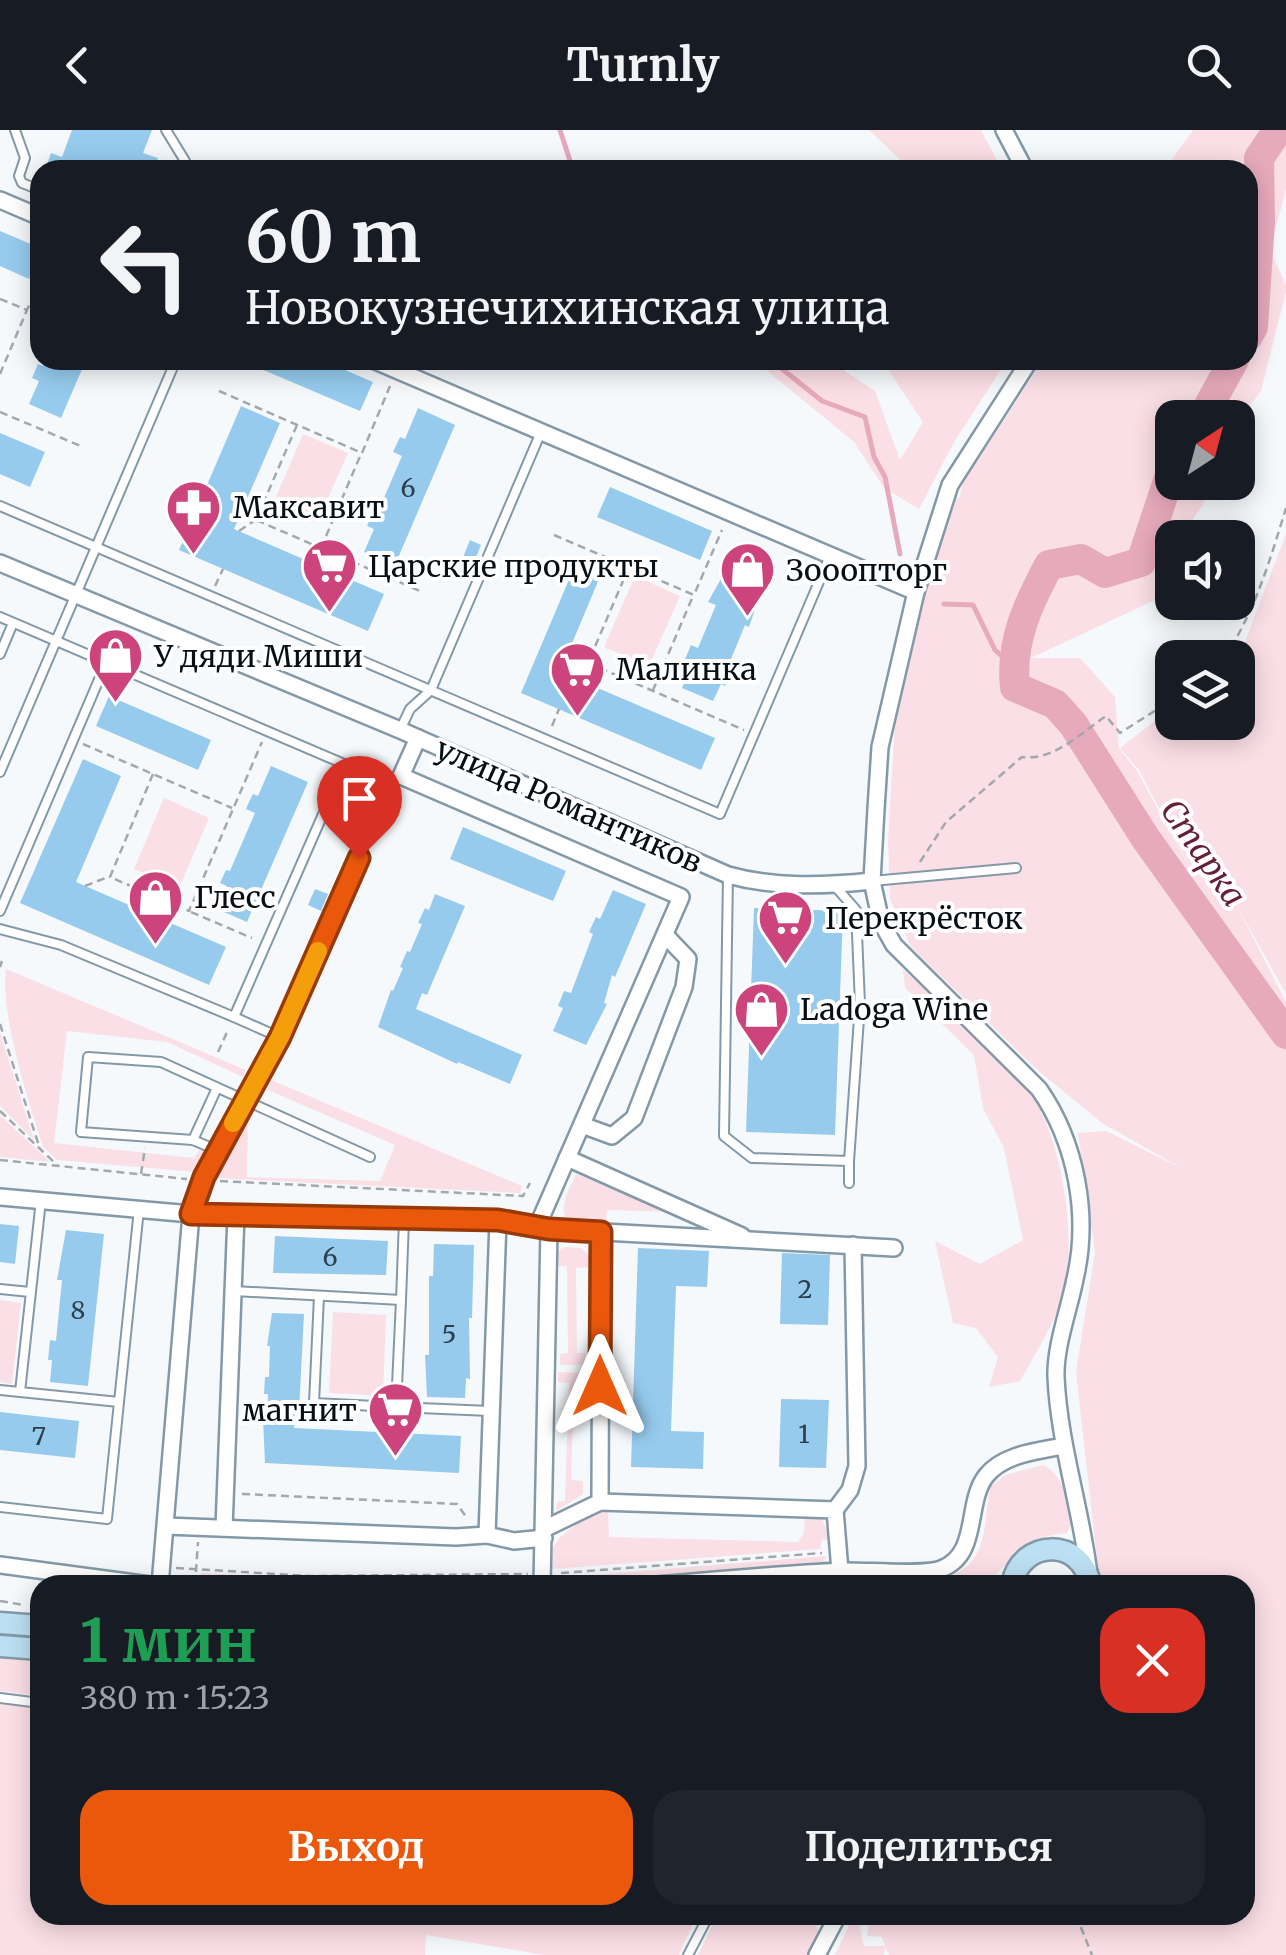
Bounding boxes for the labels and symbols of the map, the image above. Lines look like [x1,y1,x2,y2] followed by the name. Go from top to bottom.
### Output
[1155,400,1255,500] north arrow
[400,472,416,504] house number: 6
[164,477,224,556] pharmacy icon: Максавит
[233,488,385,526] place label: Максавит
[299,536,359,615] supermarket icon: Царские продукты
[717,540,777,619] shop icon: Зооопторг
[368,547,659,585] place label: Царские продукты
[786,551,947,589] place label: Зооопторг
[85,626,145,705] shop icon: У дяди Миши
[153,637,363,675] place label: У дяди Миши
[547,639,607,718] supermarket icon: Малинка
[616,650,757,688] place label: Малинка
[430,729,708,881] street label: улица Романтиков
[317,756,402,859] pin
[1152,792,1254,914] water label: Старка
[125,867,185,946] shop icon: Глесс
[194,878,276,916] place label: Глесс
[756,888,816,967] supermarket icon: Перекрёсток
[825,899,1023,937] place label: Перекрёсток
[731,979,791,1058] shop icon: Ladoga Wine
[800,990,988,1028] place label: Ladoga Wine
[322,1241,338,1273] house number: 6
[798,1273,812,1305] house number: 2
[71,1294,85,1326] house number: 8
[442,1318,456,1350] house number: 5
[548,1334,652,1438] position arrow
[366,1380,426,1459] supermarket icon: магнит
[242,1391,357,1429] place label: магнит
[798,1418,810,1450] house number: 1
[32,1420,46,1452] house number: 7

